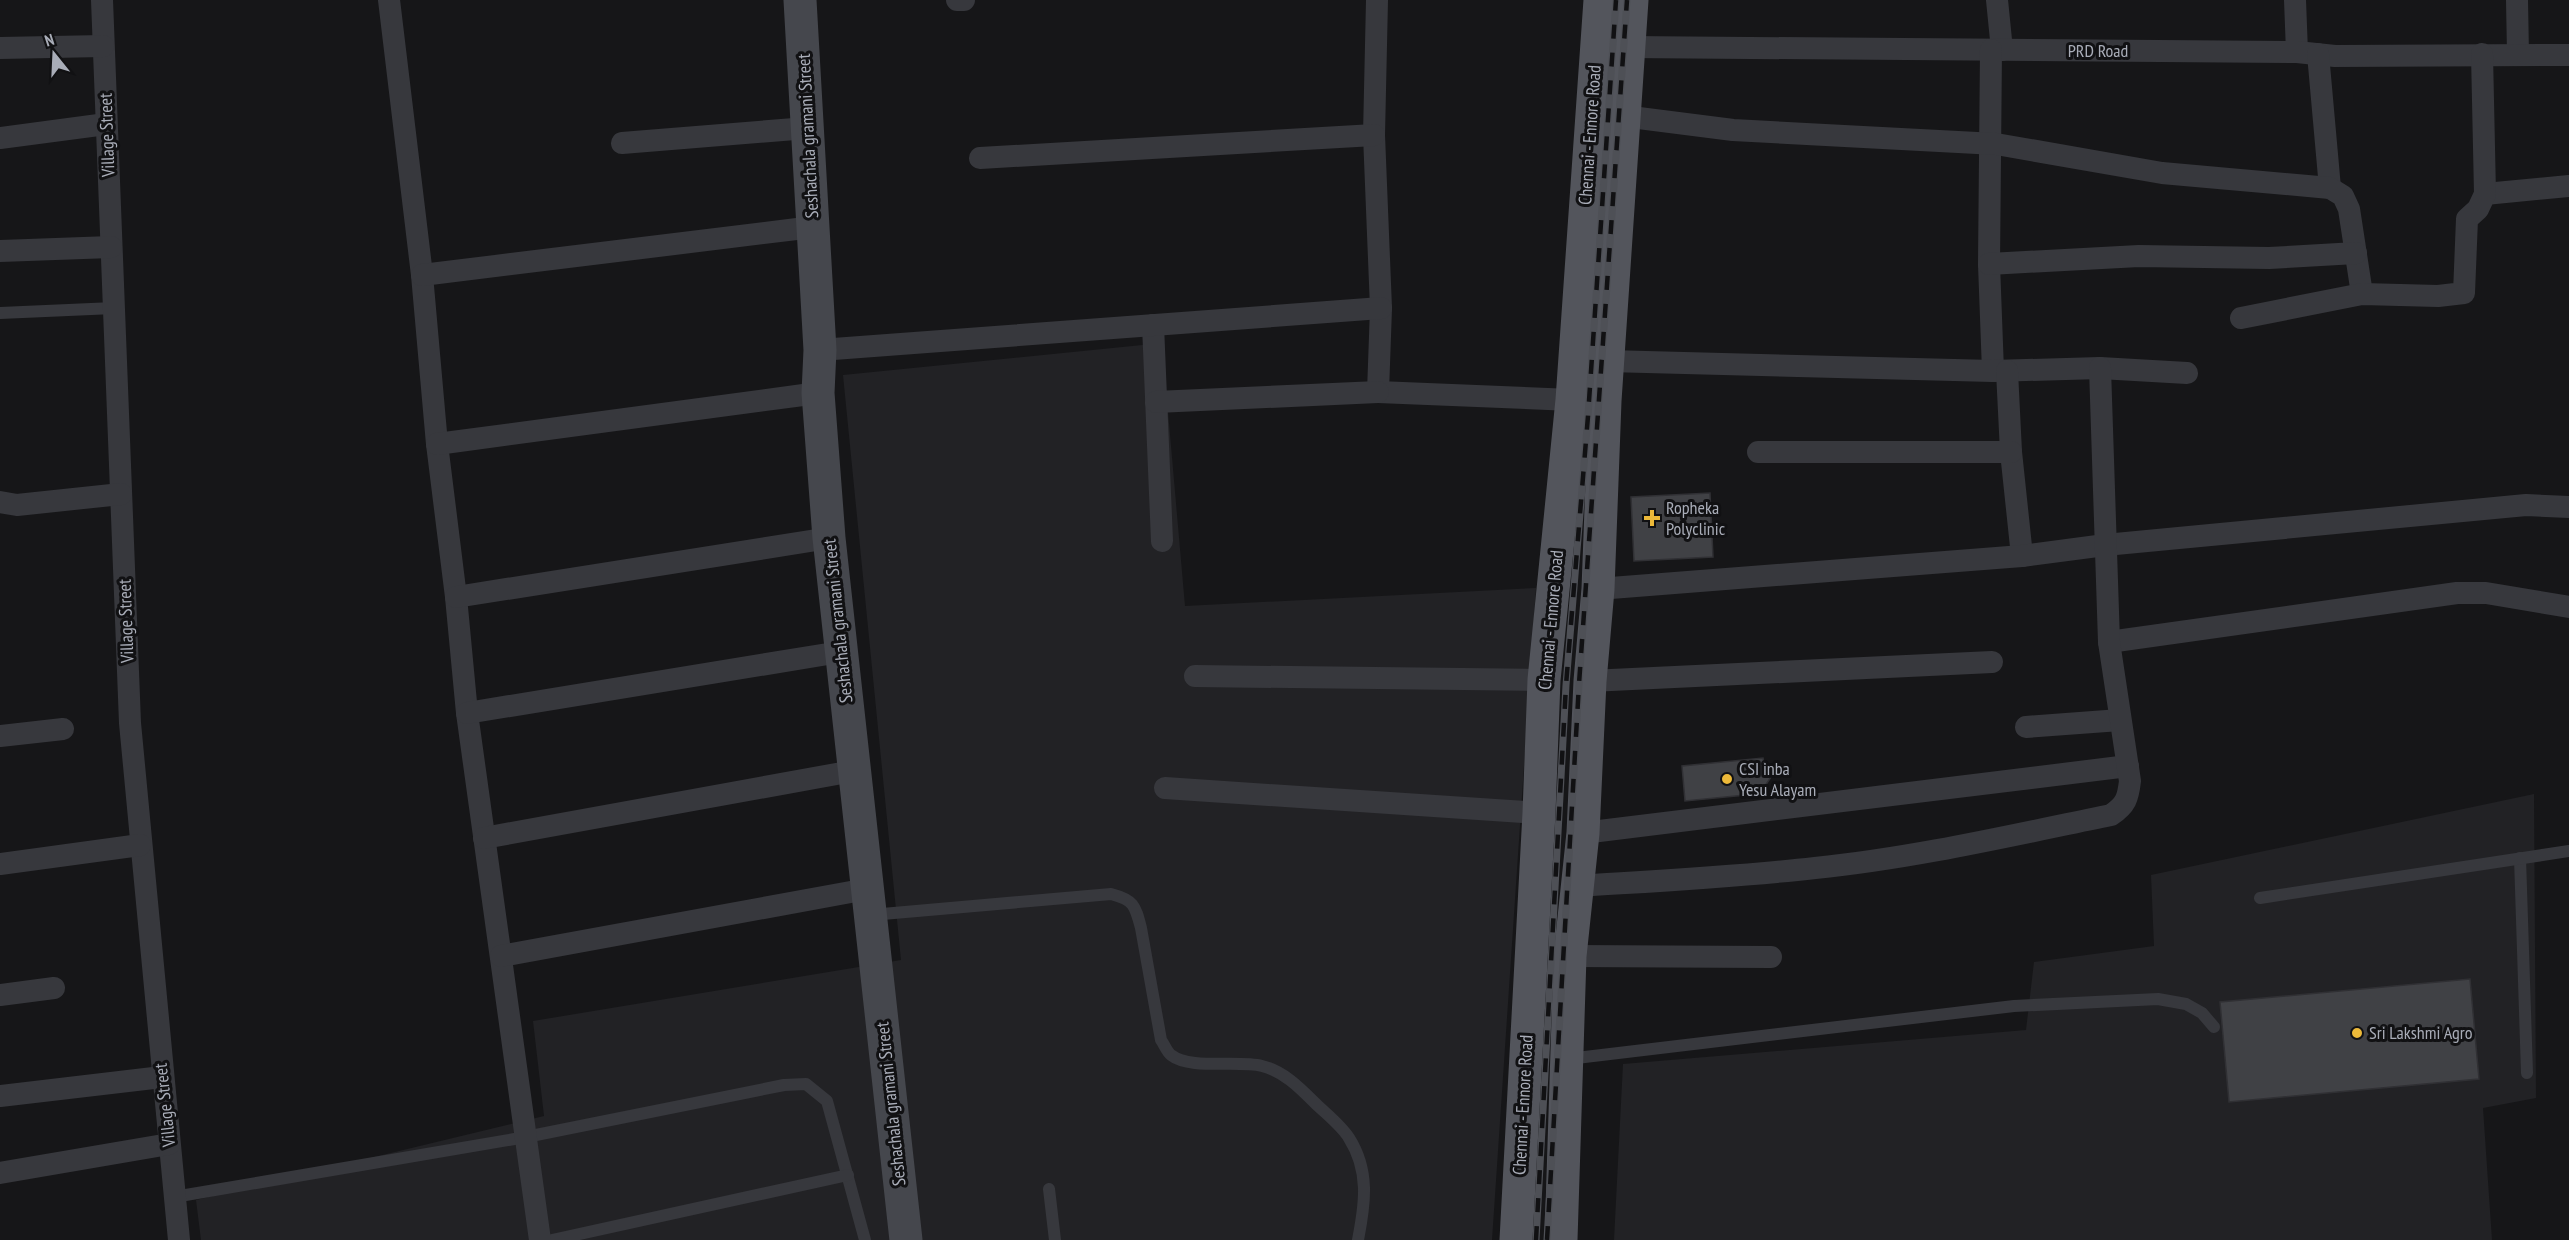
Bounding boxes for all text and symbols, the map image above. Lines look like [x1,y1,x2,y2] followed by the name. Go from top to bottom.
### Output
[24,24,84,84] north arrow
[42,29,57,51] text: N
[2068,39,2128,62] street label: PRD Road
[792,53,823,219] street label: Seshachala gramani Street
[1573,64,1606,206] street label: Chennai - Ennore Road
[94,93,119,178] street label: Village Street
[1666,496,1726,540] place label: Ropheka Polyclinic
[1643,509,1661,527] marker: Ropheka Polyclinic
[817,538,858,704] street label: Seshachala gramani Street
[1533,549,1568,691] street label: Chennai - Ennore Road
[113,579,138,664] street label: Village Street
[1739,757,1816,801] place label: CSI inba Yesu Alayam
[1720,772,1734,786] marker: CSI inba Yesu Alayam
[870,1021,911,1187] street label: Seshachala gramani Street
[2369,1021,2473,1044] place label: Sri Lakshmi Agro
[2350,1026,2364,1040] marker: Sri Lakshmi Agro
[1507,1034,1538,1176] street label: Chennai - Ennore Road
[149,1062,180,1149] street label: Village Street

